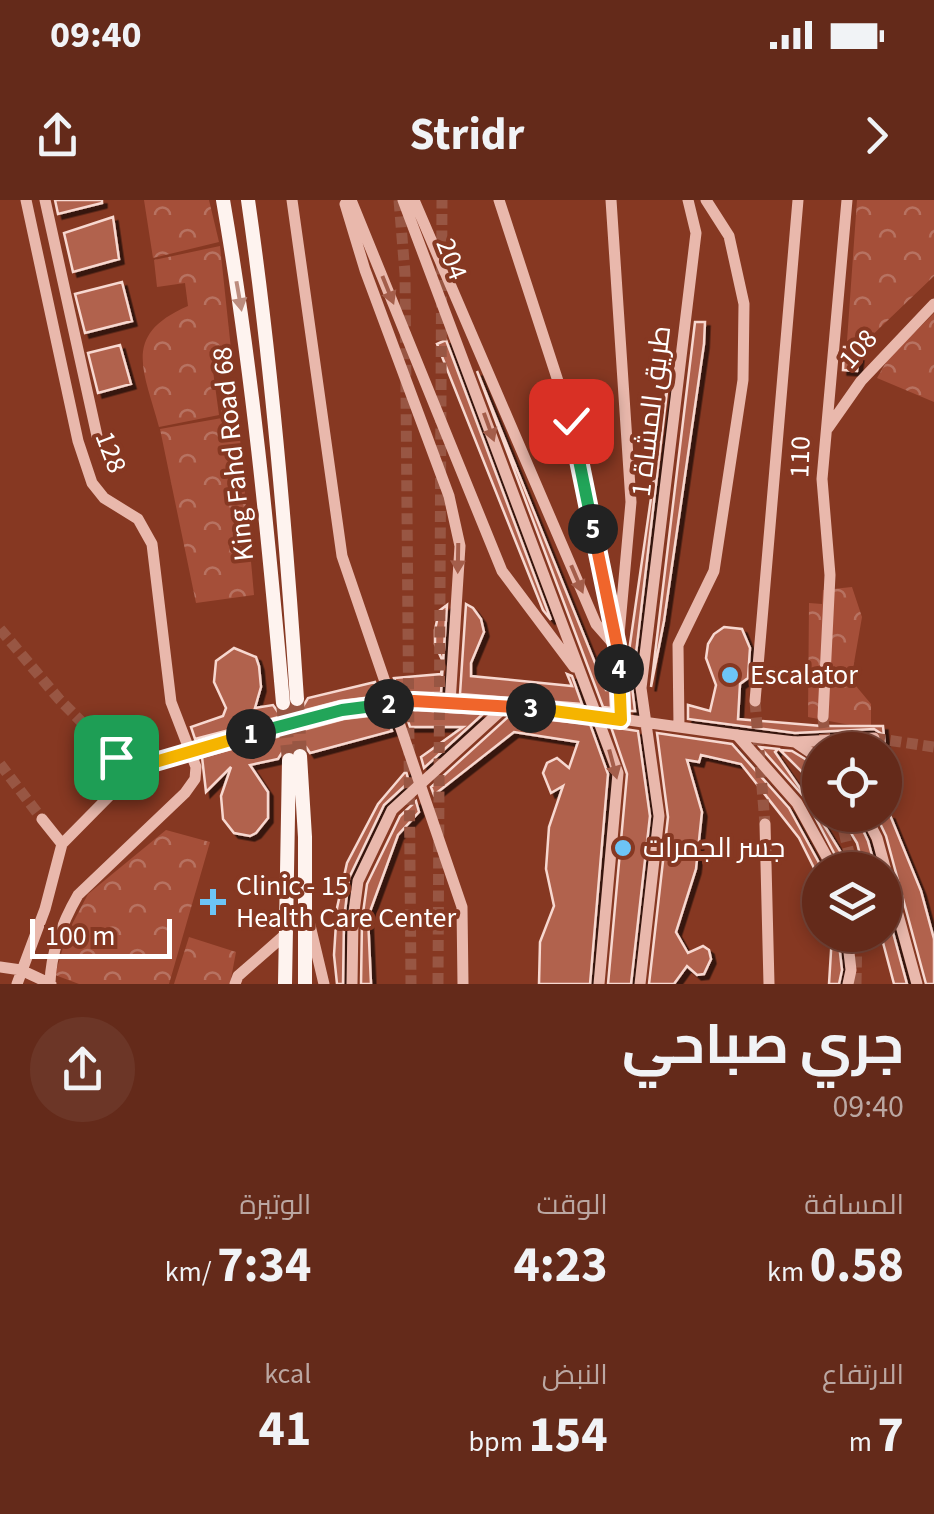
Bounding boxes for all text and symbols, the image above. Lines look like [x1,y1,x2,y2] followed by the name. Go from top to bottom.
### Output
[50,8,142,62] text: 09:40
[410,103,525,167] text: Stridr
[30,108,85,163] icon: share
[849,108,904,163] icon: forward
[426,232,478,286] street label: 204
[380,275,396,305] one-way arrow
[232,281,248,312] one-way arrow
[829,320,887,378] street label: 108
[621,323,681,499] street label: طريق المشاة 1
[202,345,264,563] street label: King Fahd Road 68
[529,379,614,464] pin
[544,394,599,449] icon: check
[482,412,497,442] one-way arrow
[85,425,137,479] street label: 128
[779,435,821,479] street label: 110
[568,504,618,554] pin: 5
[586,509,600,549] text: 5
[450,543,466,574] one-way arrow
[569,564,585,594] one-way arrow
[594,644,644,694] pin: 4
[612,649,626,689] text: 4
[750,655,858,695] place label: Escalator
[719,664,741,686] marker: Escalator
[364,679,414,729] pin: 2
[506,683,556,733] pin: 3
[382,684,396,724] text: 2
[524,688,538,728] text: 3
[226,709,276,759] pin: 1
[244,714,258,754] text: 1
[74,715,159,800] pin
[89,730,144,785] icon: arrive
[802,732,902,952] map controls
[802,732,902,832] button: locate
[605,749,621,780] one-way arrow
[643,828,785,868] place label: جسر الجمرات
[612,837,634,859] marker: جسر الجمرات
[802,852,902,952] button: layers
[236,866,456,938] place label: Clinic - 15 Health Care Center
[200,889,226,915] marker: Clinic - 15 Health Care Center
[30,914,172,958] scale bar
[45,916,116,956] text: 100 m
[622,1007,904,1085] text: جري صباحي
[30,1017,135,1122] button: share
[832,1084,904,1130] text: 09:40
[239,1185,311,1225] text: الوتيرة
[536,1185,608,1225] text: الوقت
[804,1185,904,1225] text: المسافة
[217,1230,311,1301] text: 7:34
[513,1230,608,1301] text: 4:23
[810,1230,904,1301] text: 0.58
[165,1252,217,1292] text: /km
[767,1252,810,1292] text: km
[264,1354,311,1394] text: kcal
[542,1355,608,1395] text: النبض
[822,1355,904,1395] text: الارتفاع
[259,1394,311,1465] text: 41
[528,1400,608,1471] text: 154
[878,1400,904,1471] text: 7
[469,1422,528,1462] text: bpm
[849,1422,878,1462] text: m

